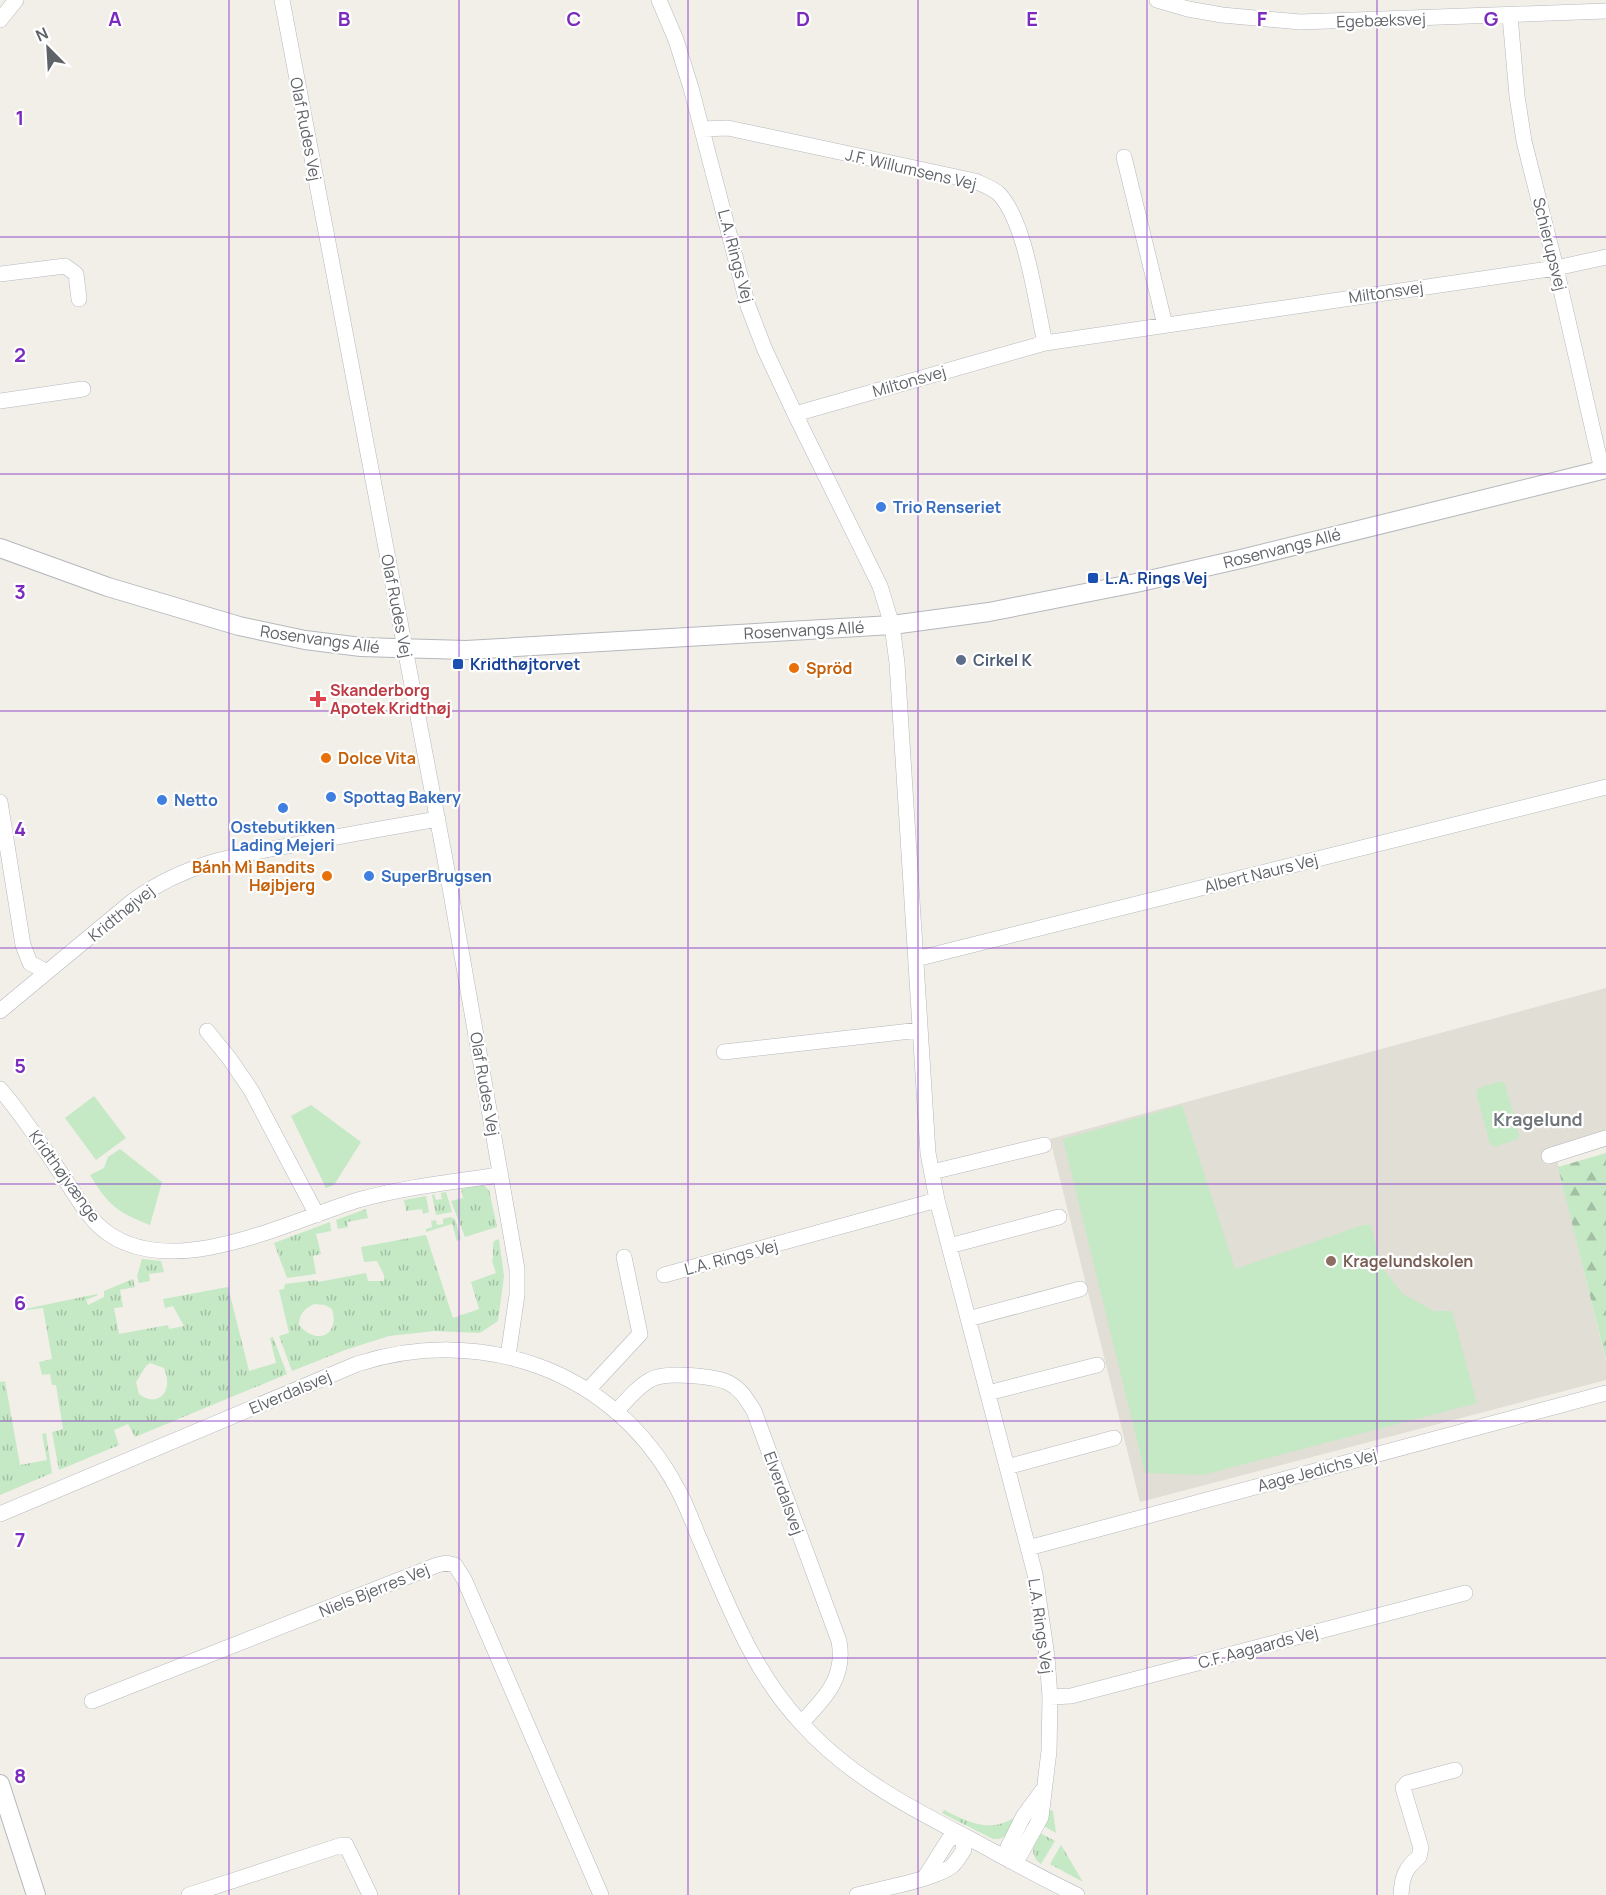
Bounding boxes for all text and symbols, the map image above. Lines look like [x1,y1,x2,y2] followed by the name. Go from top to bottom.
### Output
[108,5,122,32] text: A
[338,5,351,32] text: B
[567,5,581,32] text: C
[796,5,810,32] text: D
[1026,5,1038,32] text: E
[1257,5,1268,32] text: F
[1484,5,1499,32] text: G
[1336,7,1426,33] street label: Egebæksvej
[18,18,78,78] north arrow
[32,22,52,47] text: N
[285,75,327,183] street label: Olaf Rudes Vej
[16,104,24,131] text: 1
[843,143,979,195] street label: J.F. Willumsens Vej
[1528,195,1572,293] street label: Schierupsvej
[713,207,759,305] street label: L.A. Rings Vej
[1347,276,1425,308] street label: Miltonsvej
[14,341,26,368] text: 2
[870,360,948,402] street label: Miltonsvej
[893,496,1002,518] place label: Trio Renseriet
[874,500,888,514] marker: Trio Renseriet
[1221,523,1343,573] street label: Rosenvangs Allé
[376,552,418,660] street label: Olaf Rudes Vej
[1105,567,1208,589] place label: L.A. Rings Vej
[1086,571,1100,585] marker: L.A. Rings Vej
[14,578,26,605] text: 3
[743,616,865,644] street label: Rosenvangs Allé
[259,620,381,658] street label: Rosenvangs Allé
[973,649,1032,671] place label: Cirkel K
[470,653,580,675] place label: Kridthøjtorvet
[954,653,968,667] marker: Cirkel K
[451,657,465,671] marker: Kridthøjtorvet
[806,657,852,679] place label: Spröd
[787,661,801,675] marker: Spröd
[330,679,451,719] place label: Skanderborg Apotek Kridthøj
[311,692,325,706] marker: Skanderborg Apotek Kridthøj
[338,747,416,769] place label: Dolce Vita
[319,751,333,765] marker: Dolce Vita
[343,786,461,808] place label: Spottag Bakery
[174,789,218,811] place label: Netto
[324,790,338,804] marker: Spottag Bakery
[155,793,169,807] marker: Netto
[276,801,290,815] marker: Ostebutikken Lading Mejeri
[14,815,26,842] text: 4
[231,816,335,856] place label: Ostebutikken Lading Mejeri
[1202,848,1320,898] street label: Albert Naurs Vej
[192,856,315,896] place label: Bánh Mì Bandits Højbjerg
[381,865,492,887] place label: SuperBrugsen
[320,869,334,883] marker: Bánh Mì Bandits Højbjerg
[362,869,376,883] marker: SuperBrugsen
[83,880,159,946] street label: Kridthøjvej
[465,1030,505,1138] street label: Olaf Rudes Vej
[14,1052,26,1079] text: 5
[1493,1107,1583,1131] district label: Kragelund
[24,1126,106,1226] street label: Kridthøjvænge
[682,1234,780,1280] street label: L.A. Rings Vej
[1343,1250,1473,1272] place label: Kragelundskolen
[1324,1254,1338,1268] marker: Kragelundskolen
[14,1289,26,1316] text: 6
[246,1365,334,1419] street label: Elverdalsvej
[1255,1443,1379,1497] street label: Aage Jedichs Vej
[759,1448,809,1538] street label: Elverdalsvej
[15,1526,25,1553] text: 7
[316,1558,432,1622] street label: Niels Bjerres Vej
[1023,1577,1059,1675] street label: L.A. Rings Vej
[1196,1620,1320,1674] street label: C.F. Aagaards Vej
[14,1762,26,1789] text: 8

